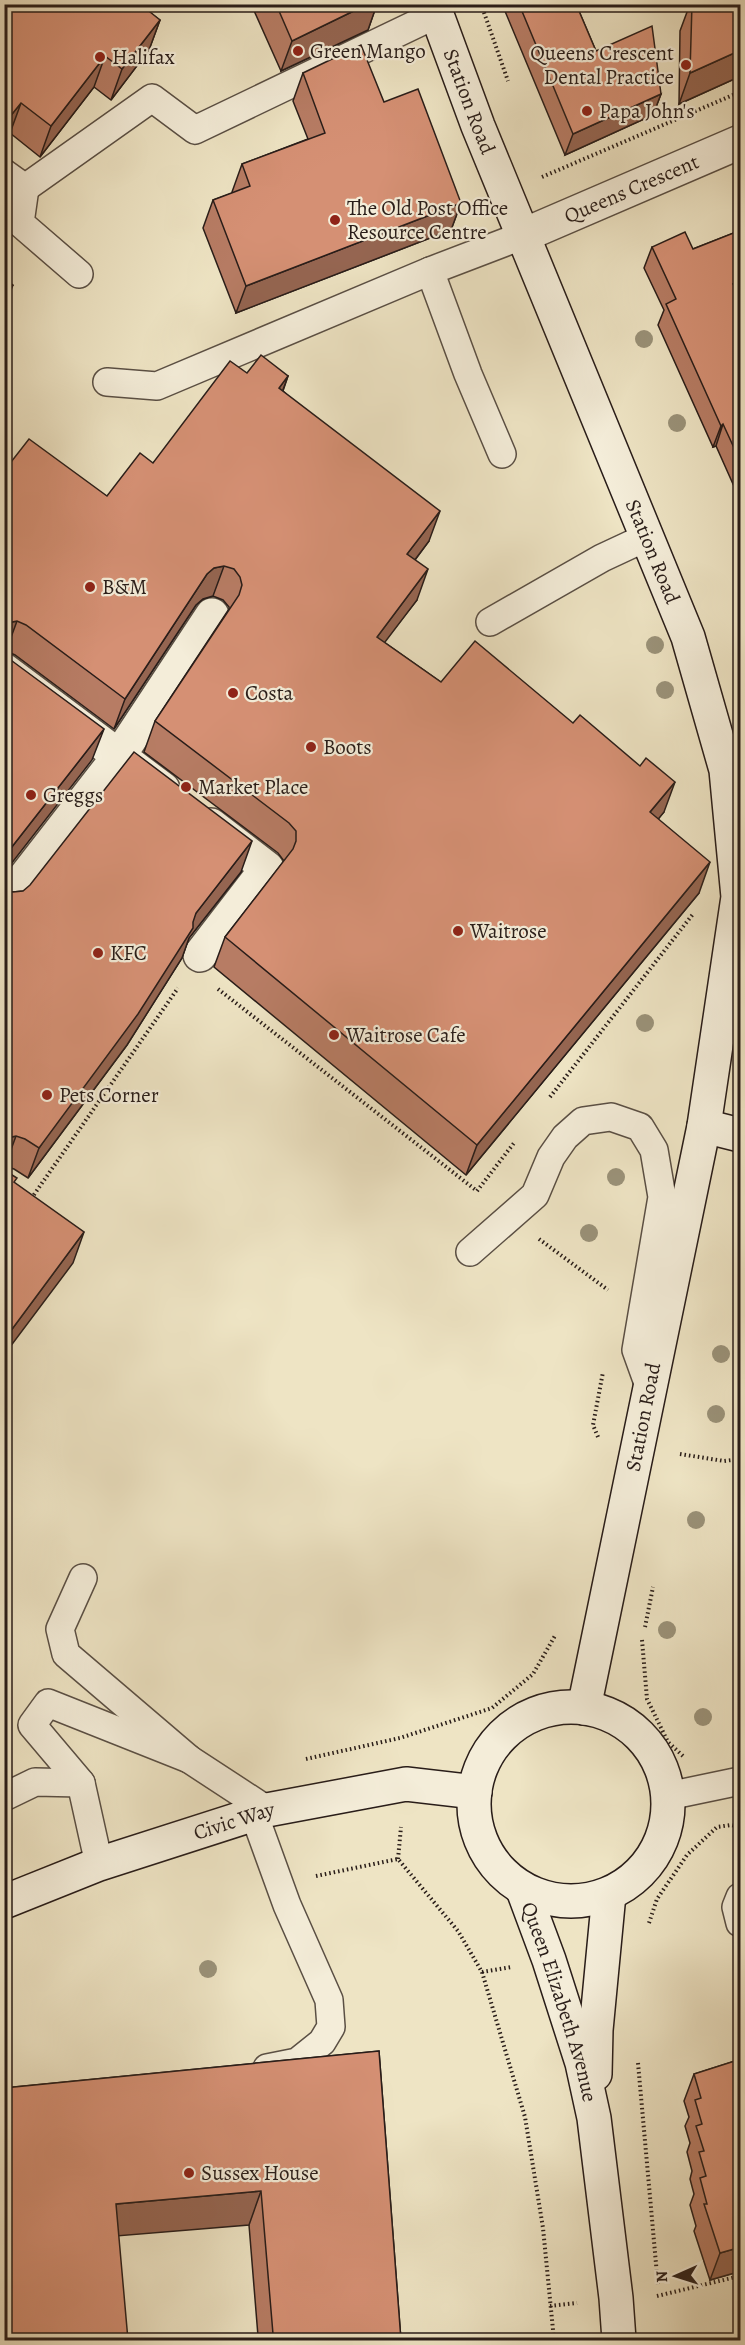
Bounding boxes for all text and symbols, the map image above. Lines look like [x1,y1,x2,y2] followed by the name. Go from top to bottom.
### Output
[310,37,426,65] place label: Green Mango
[530,39,674,91] place label: Queens Crescent Dental Practice
[112,43,175,71] place label: Halifax
[291,44,305,58] marker: Green Mango
[437,45,502,159] street label: Station Road
[93,50,107,64] marker: Halifax
[679,58,693,72] marker: Queens Crescent Dental Practice
[599,97,695,125] place label: Papa John's
[580,104,594,118] marker: Papa John's
[560,147,703,230] street label: Queens Crescent
[347,194,508,246] place label: The Old Post Office Resource Centre
[328,213,342,227] marker: The Old Post Office Resource Centre
[619,495,687,609] street label: Station Road
[102,573,147,601] place label: B&M
[83,580,97,594] marker: B&M
[245,679,294,707] place label: Costa
[226,686,240,700] marker: Costa
[323,733,372,761] place label: Boots
[304,740,318,754] marker: Boots
[198,773,308,801] place label: Market Place
[179,780,193,794] marker: Market Place
[43,781,103,809] place label: Greggs
[24,788,38,802] marker: Greggs
[469,917,547,945] place label: Waitrose
[451,924,465,938] marker: Waitrose
[110,939,147,967] place label: KFC
[91,946,105,960] marker: KFC
[345,1021,466,1049] place label: Waitrose Cafe
[327,1028,341,1042] marker: Waitrose Cafe
[59,1081,159,1109] place label: Pets Corner
[40,1088,54,1102] marker: Pets Corner
[619,1359,667,1474] street label: Station Road
[190,1795,277,1847] street label: Civic Way
[515,1898,604,2105] street label: Queen Elizabeth Avenue
[201,2159,319,2187] place label: Sussex House
[182,2166,196,2180] marker: Sussex House
[646,2246,706,2306] north arrow
[651,2270,673,2283] text: N

